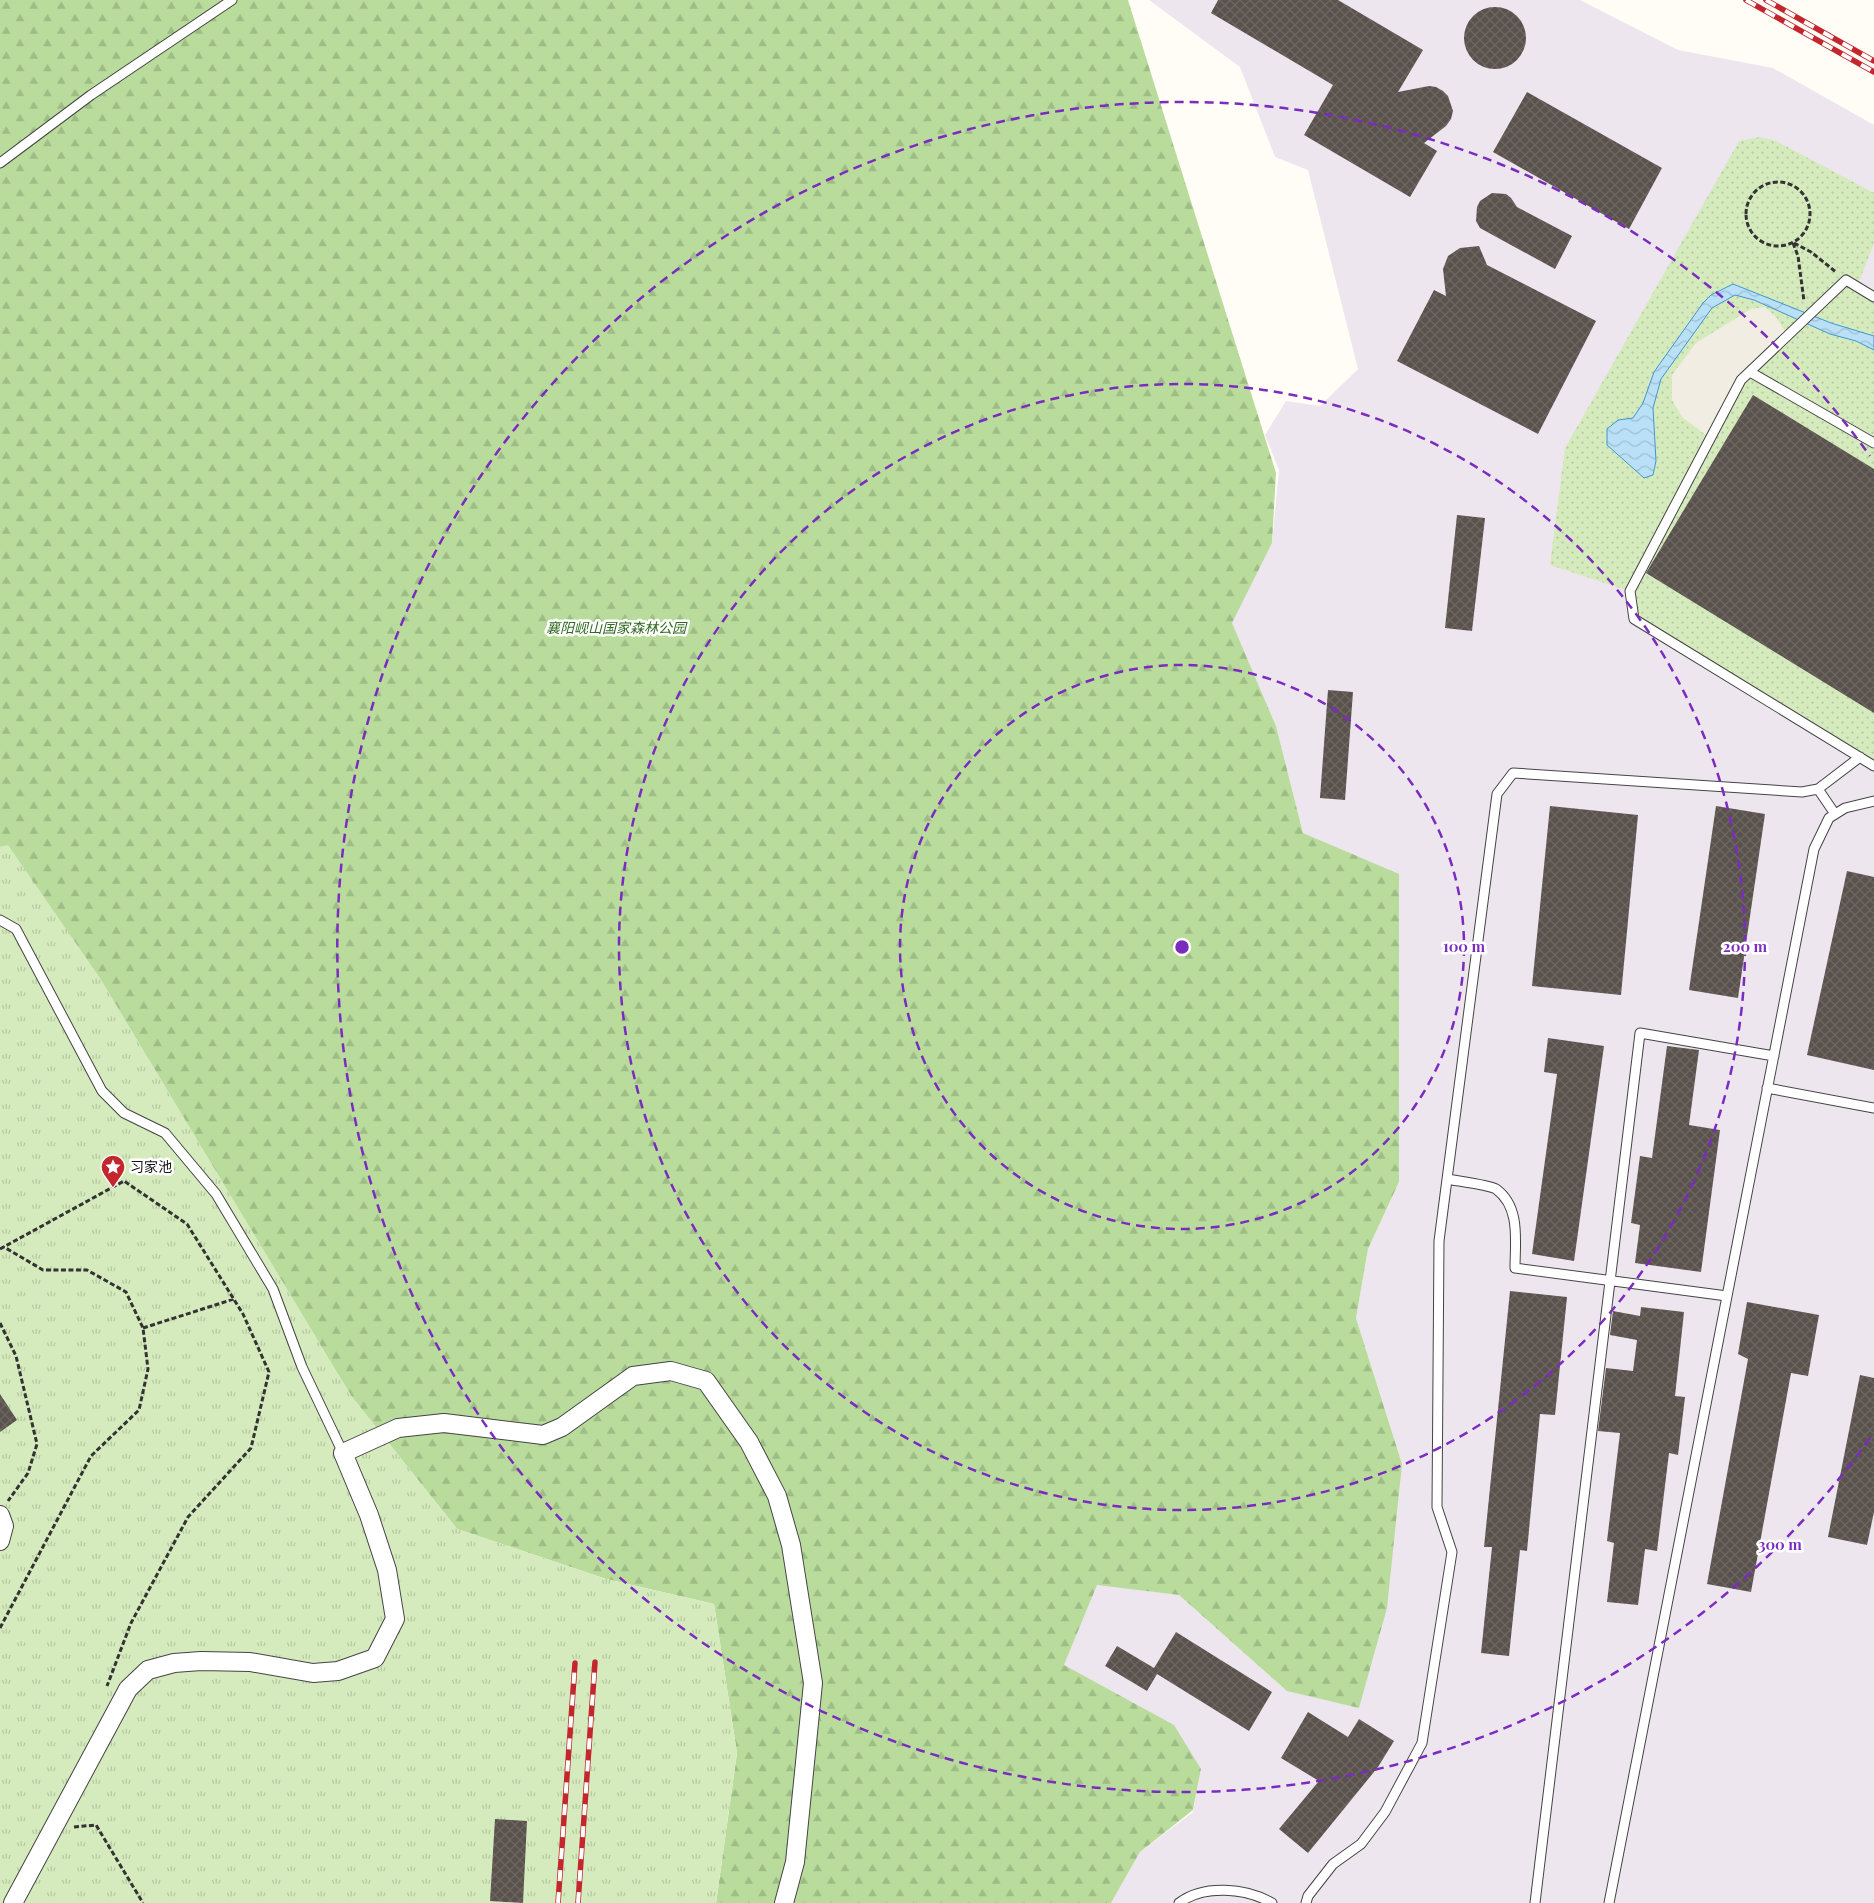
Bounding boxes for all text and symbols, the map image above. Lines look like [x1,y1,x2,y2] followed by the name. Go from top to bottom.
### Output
[546,618,688,637] park label: 襄阳岘山国家森林公园
[1443,936,1486,956] text: 100 m
[1723,936,1768,956] text: 200 m
[1173,938,1191,956] centre of rings
[100,1154,126,1188] place icon: 习家池
[130,1157,172,1176] place label: 习家池
[1758,1534,1802,1554] text: 300 m

